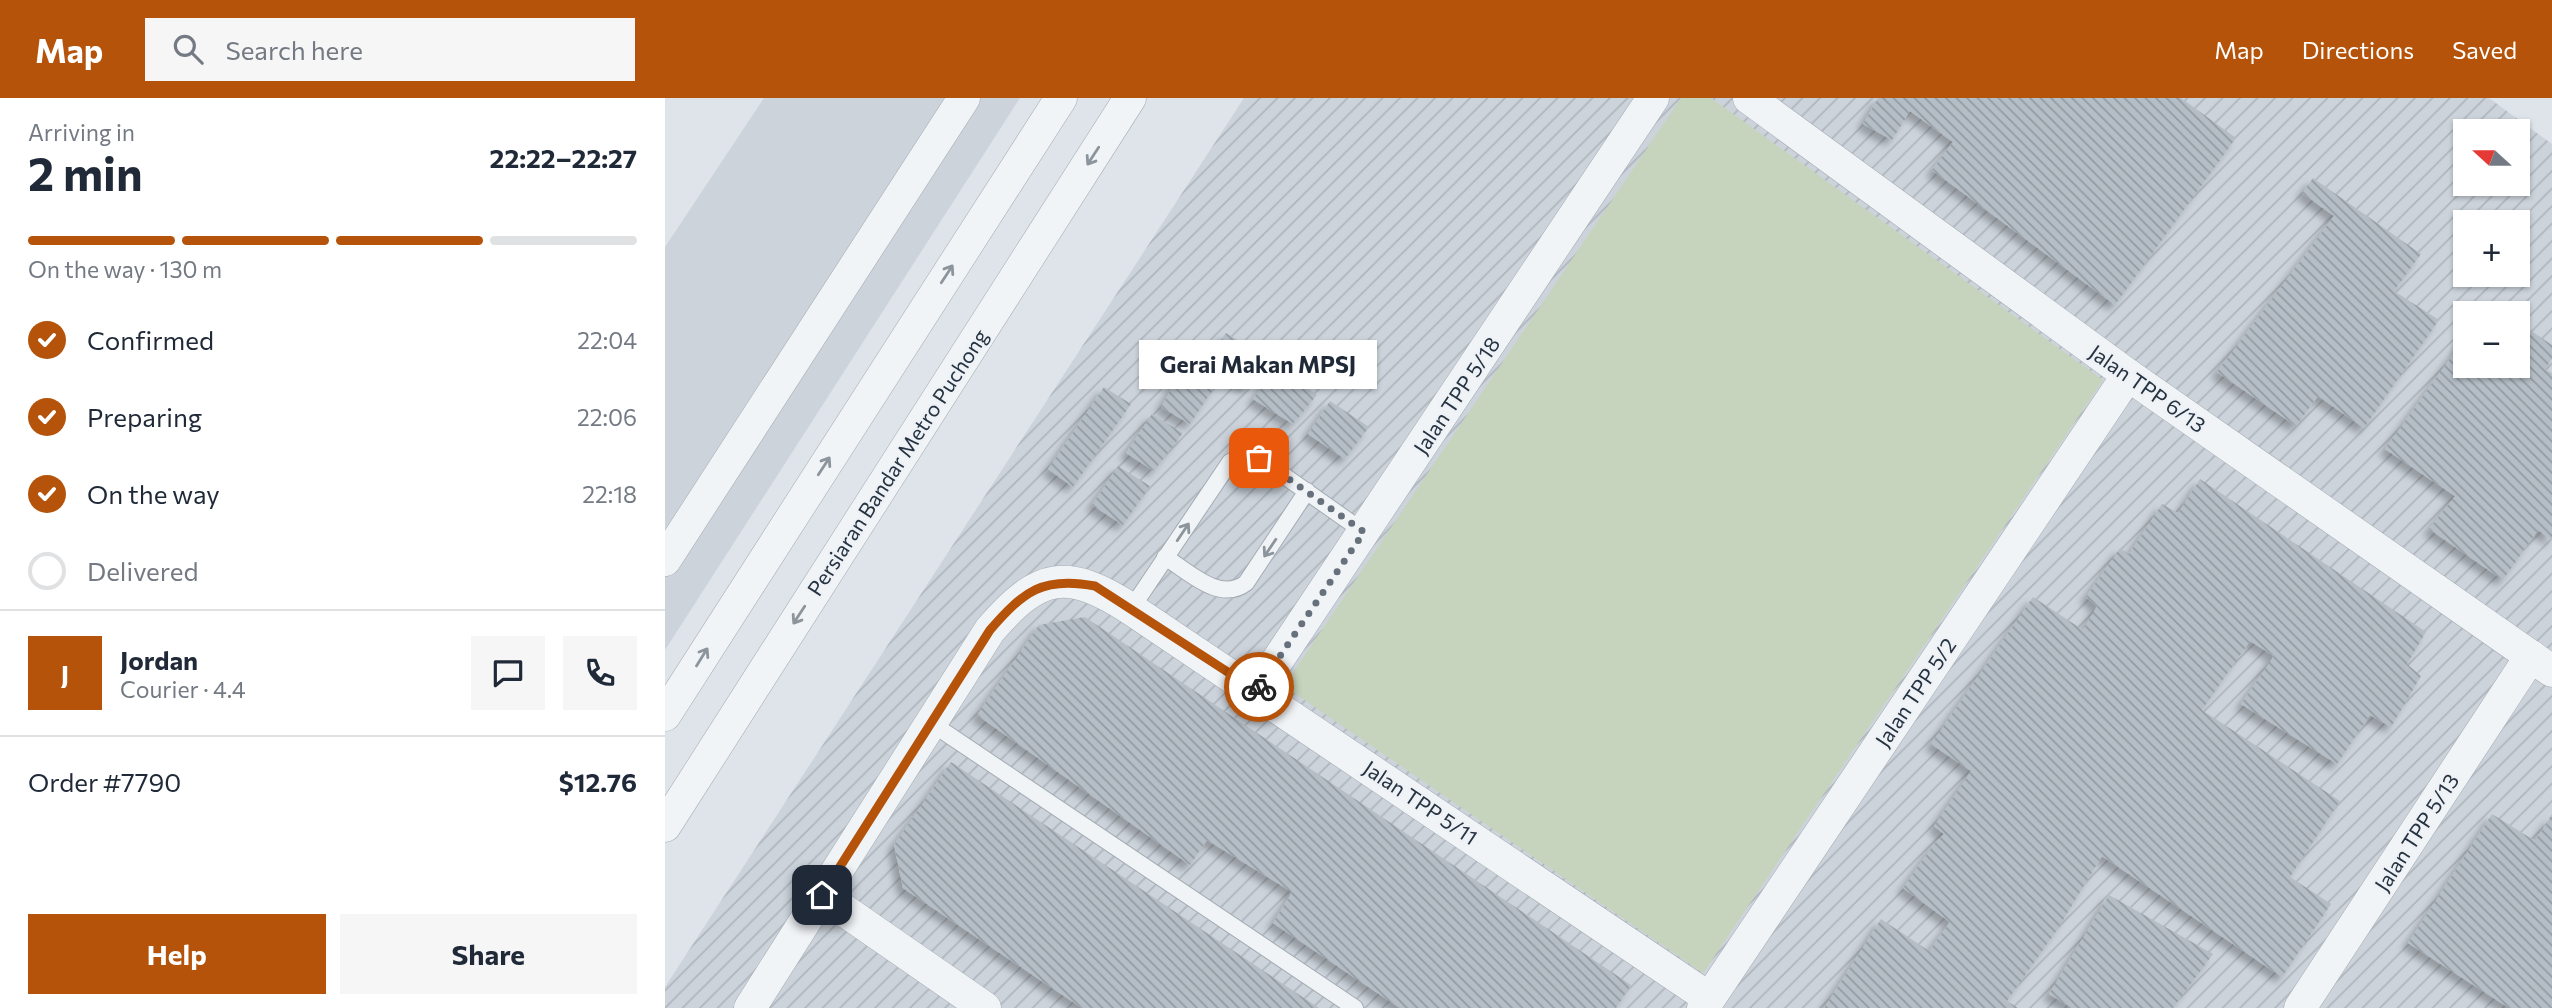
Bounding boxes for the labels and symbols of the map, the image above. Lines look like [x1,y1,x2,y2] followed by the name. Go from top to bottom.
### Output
[2453,119,2531,196] north arrow
[1086,145,1100,165] one-way arrow
[941,265,955,285] one-way arrow
[801,324,993,600] street label: Persiaran Bandar Metro Puchong
[1408,332,1504,458] street label: Jalan TPP 5/18
[1140,339,1378,388] callout: Gerai Makan MPSJ
[2085,339,2211,437] street label: Jalan TPP 6/13
[1229,428,1289,488] pin
[818,456,832,476] one-way arrow
[1176,523,1190,542] one-way arrow
[1262,538,1277,557] one-way arrow
[791,605,805,625] one-way arrow
[1869,633,1961,751] street label: Jalan TPP 5/2
[695,648,709,668] one-way arrow
[1224,652,1294,722] courier
[1359,755,1483,849] street label: Jalan TPP 5/11
[2369,768,2463,896] street label: Jalan TPP 5/13
[792,865,852,925] pin

